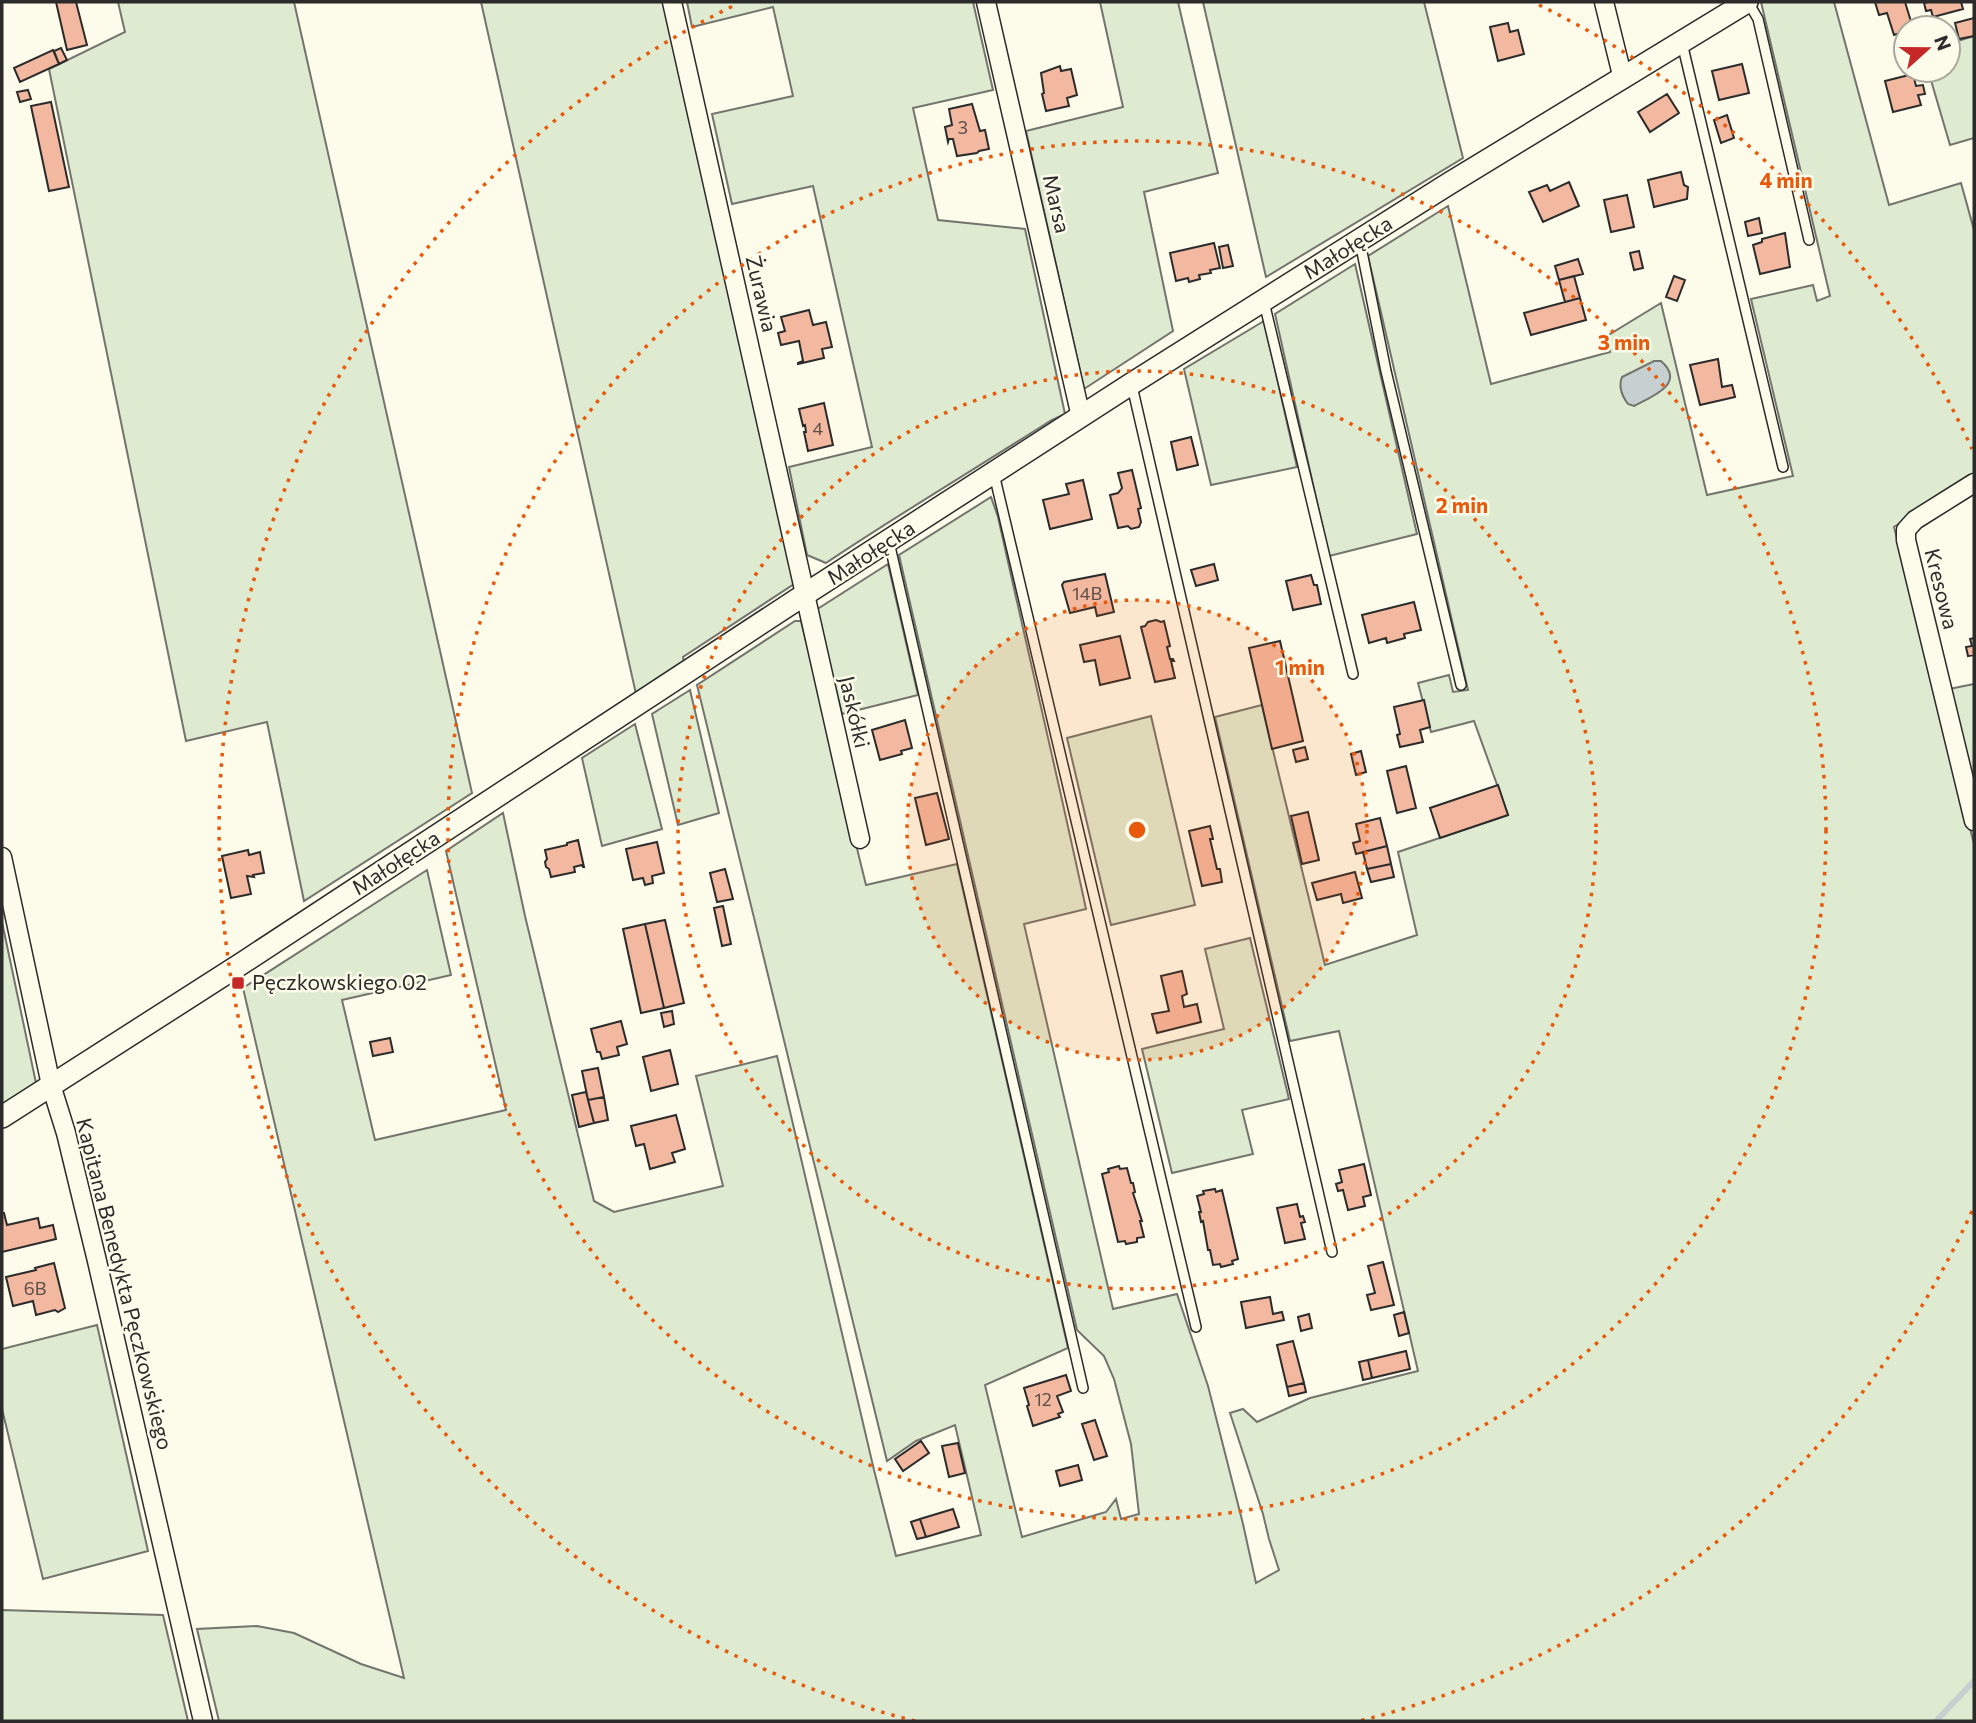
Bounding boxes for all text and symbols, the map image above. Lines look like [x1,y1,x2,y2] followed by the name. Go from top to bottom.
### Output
[1892,14,1962,84] north arrow
[1930,32,1957,54] text: N
[958,116,968,138] house number: 3
[1759,167,1813,192] text: 4 min
[1039,172,1076,235] street label: Marsa
[1298,210,1396,284] street label: Małołęcka
[742,253,783,334] street label: Żurawia
[1598,329,1650,354] text: 3 min
[813,417,824,439] house number: 4
[1436,492,1488,517] text: 2 min
[821,514,919,589] street label: Małołęcka
[1920,546,1965,632] street label: Kresowa
[1072,582,1102,604] house number: 14B
[1275,654,1325,679] text: 1 min
[835,673,876,750] street label: Jaskółki
[1125,818,1149,842] centre of rings
[346,824,444,899] street label: Małołęcka
[252,969,427,994] place label: Pęczkowskiego 02
[230,975,246,991] marker: Pęczkowskiego 02
[72,1115,179,1452] street label: Kapitana Benedykta Pęczkowskiego
[24,1277,46,1299] house number: 6B
[1034,1388,1052,1410] house number: 12

